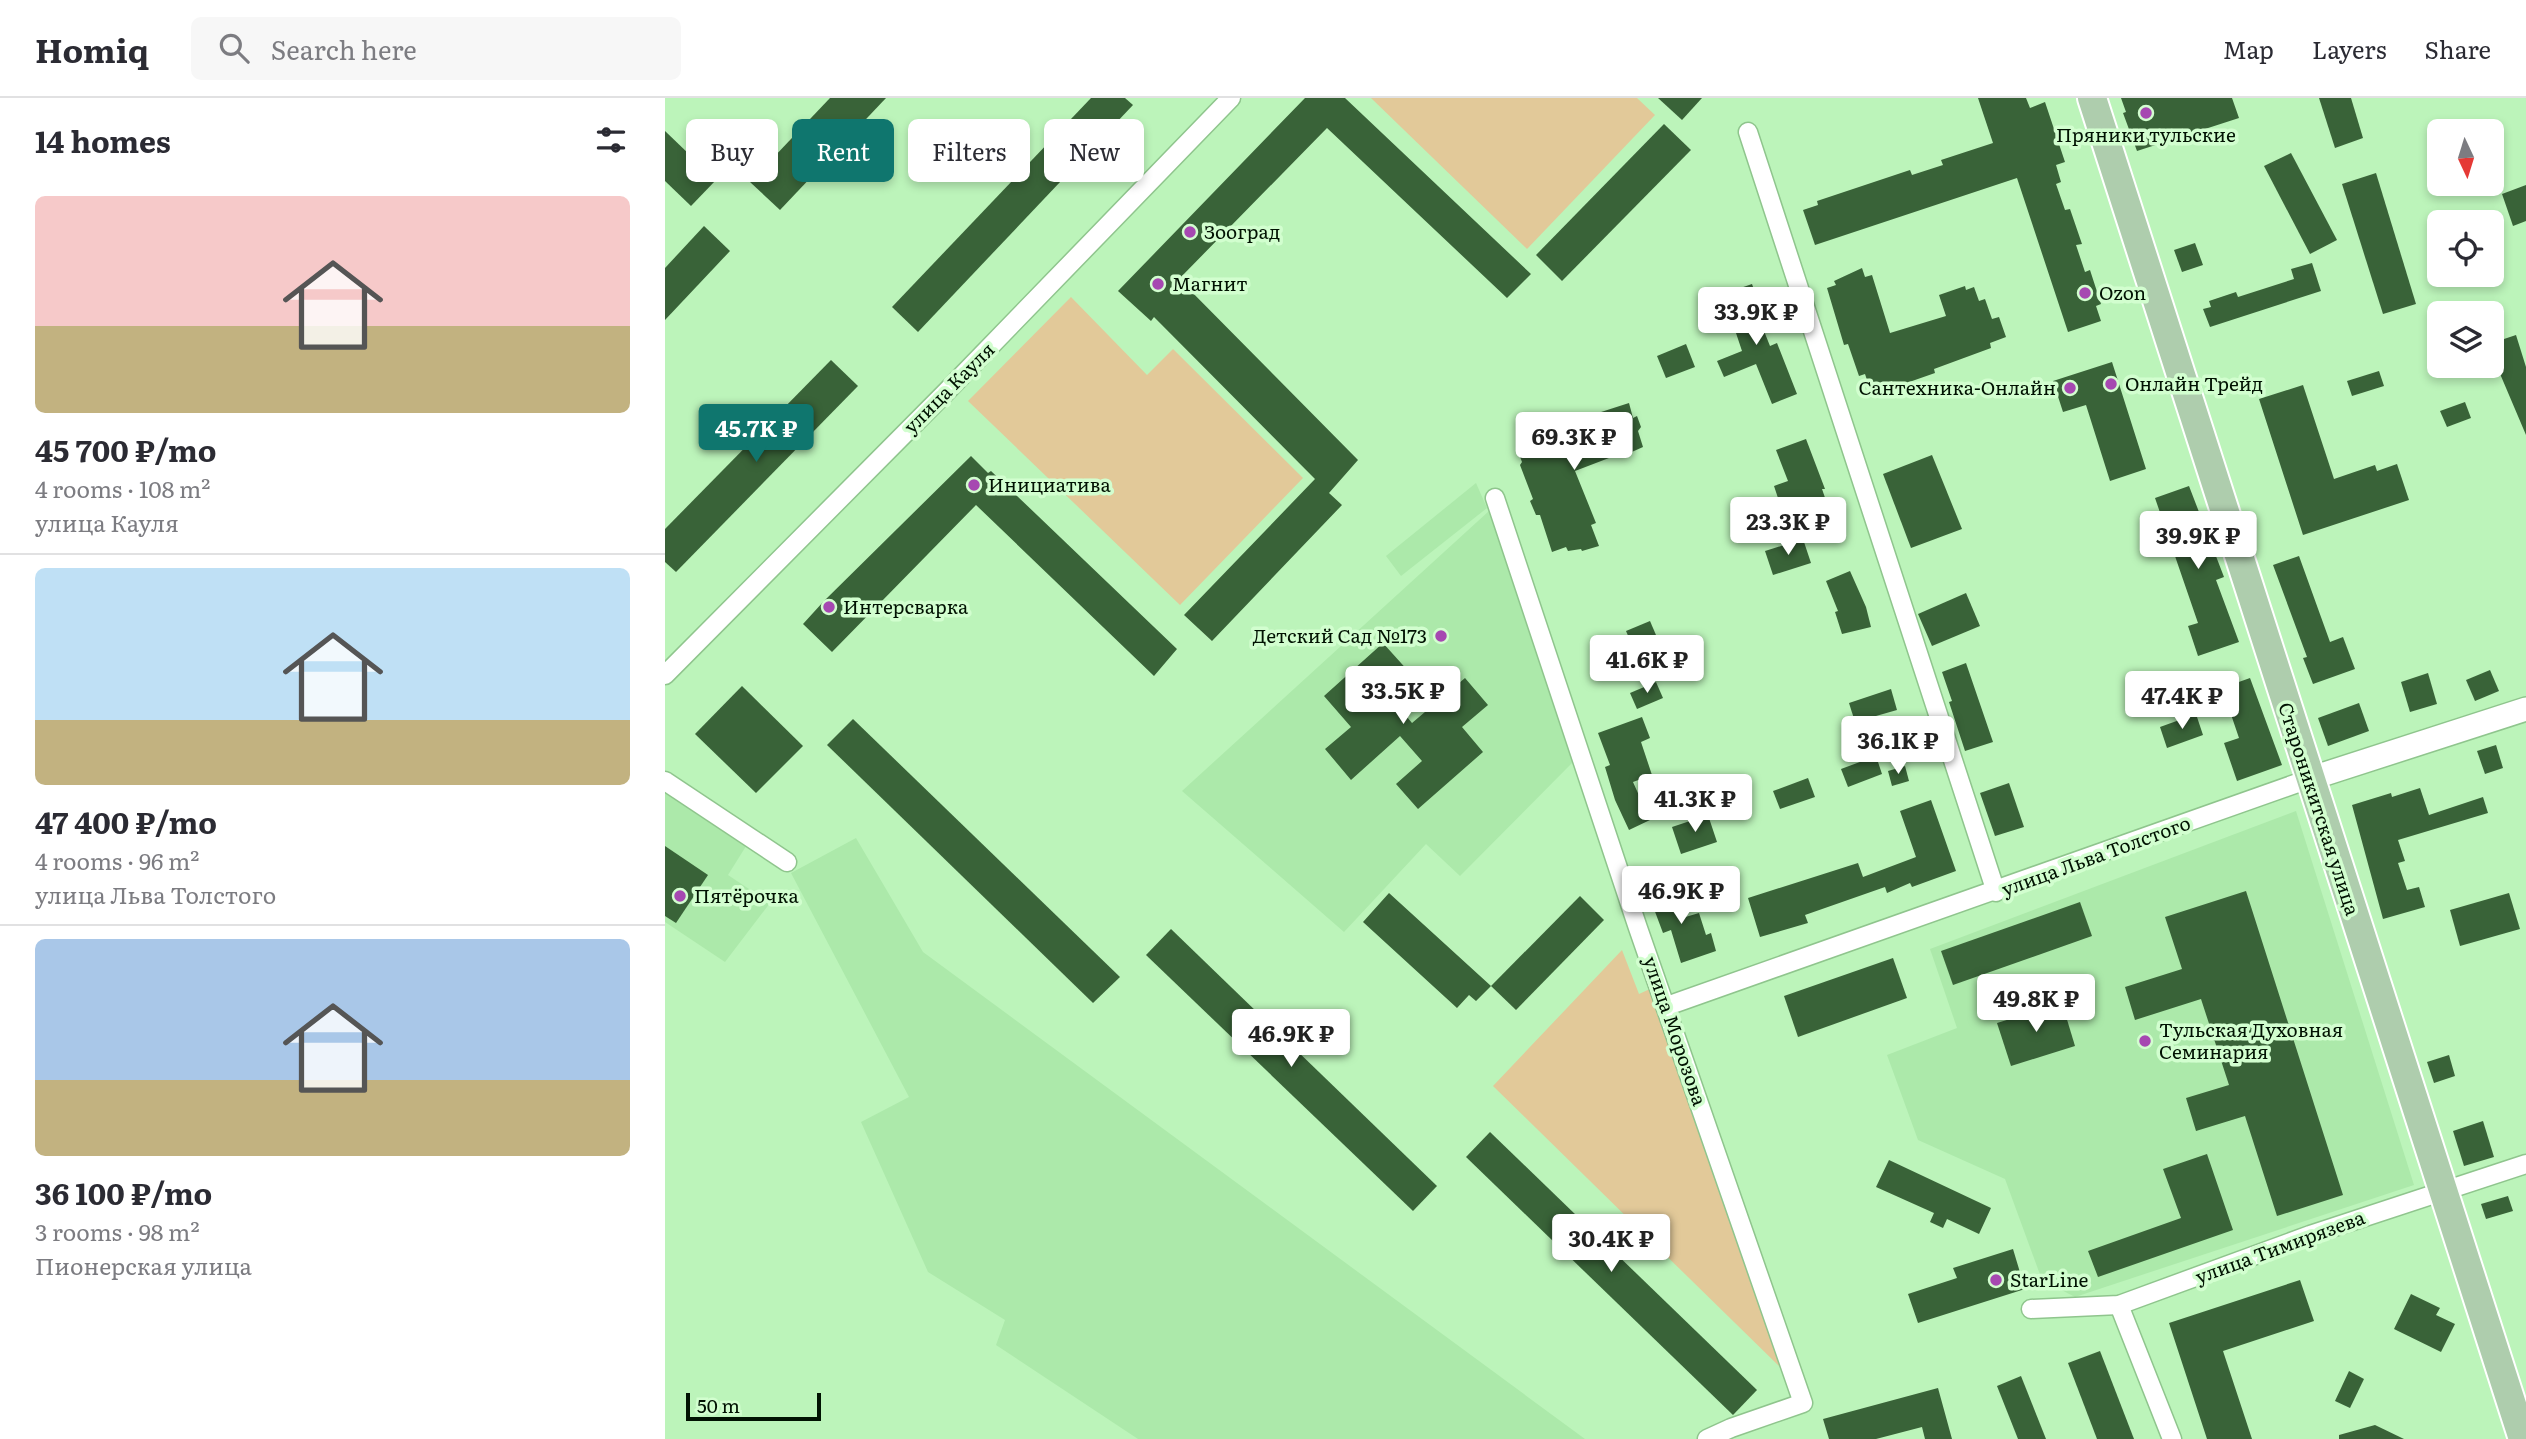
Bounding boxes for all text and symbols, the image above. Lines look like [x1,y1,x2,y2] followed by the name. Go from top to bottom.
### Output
[191,17,681,80] search box
[35,24,149,73] text: Homiq
[215,29,253,67] icon: search
[271,29,417,68] text: Search here
[2223,31,2274,66] text: Map
[2312,31,2386,66] text: Layers
[2424,31,2491,66] text: Share
[2138,105,2154,121] marker: Пряники тульские
[35,118,171,162] text: 14 homes
[686,119,778,182] chip: Buy
[792,119,894,182] chip: Rent
[908,119,1030,182] chip: Filters
[1044,119,1144,182] chip: New
[2427,119,2504,196] north arrow
[2427,119,2504,378] map controls
[2056,120,2236,148] place label: Пряники тульские
[592,121,630,159] icon: filters
[2427,210,2504,287] button: locate
[1204,217,1280,245] place label: Зооград
[1182,224,1198,240] marker: Зооград
[270,242,396,368] icon: home
[1172,269,1248,297] place label: Магнит
[1150,276,1166,292] marker: Магнит
[2099,278,2146,306] place label: Ozon
[2077,285,2093,301] marker: Ozon
[1691,288,1821,347] pin: 33.9K ₽
[1714,293,1798,327] text: 33.9K ₽
[2427,301,2504,378] button: layers
[896,335,1000,439] street label: улица Кауля
[2125,369,2263,397] place label: Онлайн Трейд
[1859,373,2056,401] place label: Сантехника-Онлайн
[2103,376,2119,392] marker: Онлайн Трейд
[2062,380,2078,396] marker: Сантехника-Онлайн
[691,404,821,464] pin: 45.7K ₽
[715,410,797,444] text: 45.7K ₽
[1509,412,1639,472] pin: 69.3K ₽
[1532,418,1616,452] text: 69.3K ₽
[35,427,216,471] text: 45 700 ₽/mo
[988,470,1111,498] place label: Инициатива
[35,471,210,505] text: 4 rooms · 108 m²
[966,477,982,493] marker: Инициатива
[1723,498,1853,557] pin: 23.3K ₽
[1746,503,1830,537] text: 23.3K ₽
[35,505,179,539] text: улица Кауля
[2133,512,2263,571] pin: 39.9K ₽
[2156,517,2240,551] text: 39.9K ₽
[843,592,969,620] place label: Интерсварка
[821,599,837,615] marker: Интерсварка
[270,614,396,740] icon: home
[1253,621,1427,649] place label: Детский Сад №173
[1433,628,1449,644] marker: Детский Сад №173
[1582,636,1712,695] pin: 41.6K ₽
[1606,641,1688,675] text: 41.6K ₽
[1338,666,1468,726] pin: 33.5K ₽
[1361,672,1445,706] text: 33.5K ₽
[2117,672,2247,731] pin: 47.4K ₽
[2141,677,2223,711] text: 47.4K ₽
[2272,698,2368,920] street label: Староникитская улица
[1833,716,1963,776] pin: 36.1K ₽
[1857,722,1939,756] text: 36.1K ₽
[1630,774,1760,834] pin: 41.3K ₽
[1654,780,1736,814] text: 41.3K ₽
[35,799,217,843] text: 47 400 ₽/mo
[1997,808,2194,902] street label: улица Льва Толстого
[35,843,199,877] text: 4 rooms · 96 m²
[1616,866,1746,926] pin: 46.9K ₽
[1638,872,1724,906] text: 46.9K ₽
[35,877,276,911] text: улица Льва Толстого
[694,881,799,909] place label: Пятёрочка
[672,888,688,904] marker: Пятёрочка
[1637,952,1715,1110] street label: улица Морозова
[1971,974,2101,1034] pin: 49.8K ₽
[1993,980,2079,1014] text: 49.8K ₽
[270,985,396,1111] icon: home
[1226,1010,1356,1069] pin: 46.9K ₽
[1248,1015,1334,1049] text: 46.9K ₽
[2159,1015,2343,1065] place label: Тульская Духовная Семинария
[2137,1033,2153,1049] marker: Тульская Духовная Семинария
[35,1170,212,1214] text: 36 100 ₽/mo
[2191,1202,2369,1290] street label: улица Тимирязева
[35,1214,200,1248] text: 3 rooms · 98 m²
[1546,1214,1676,1274] pin: 30.4K ₽
[1568,1220,1654,1254] text: 30.4K ₽
[35,1248,252,1282] text: Пионерская улица
[2010,1265,2089,1293] place label: StarLine
[1988,1272,2004,1288] marker: StarLine
[686,1390,821,1422] scale bar
[697,1391,740,1419] text: 50 m

